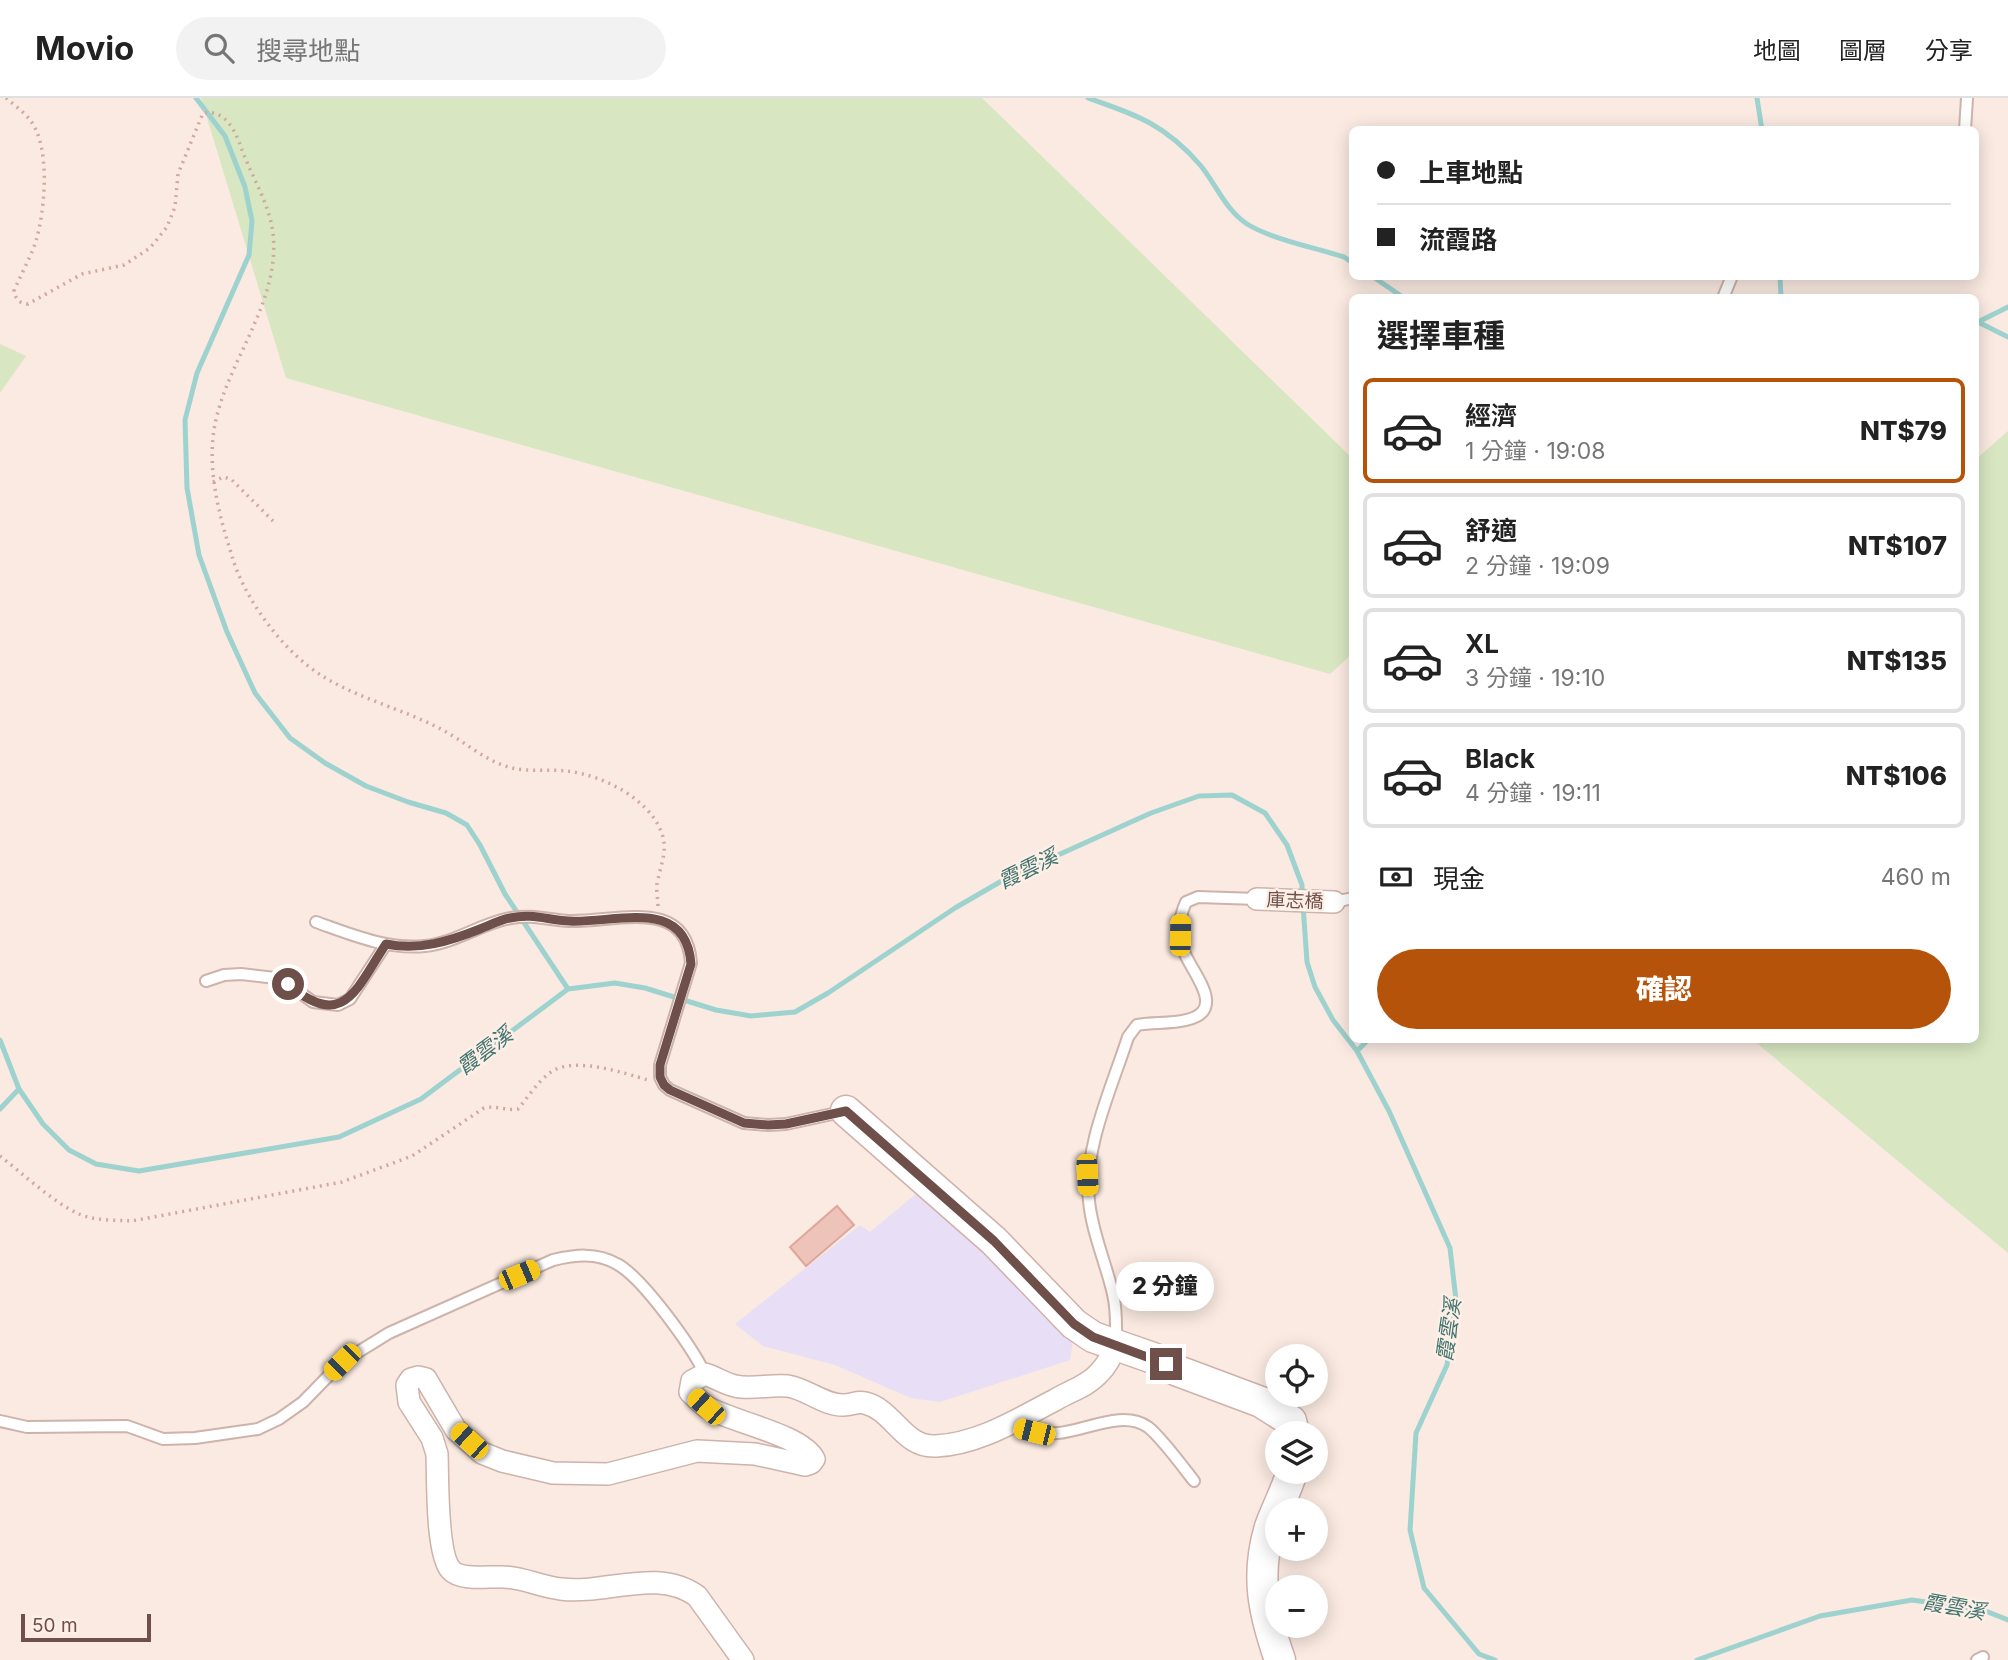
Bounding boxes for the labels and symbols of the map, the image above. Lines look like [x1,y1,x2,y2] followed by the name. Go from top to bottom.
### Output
[994,842,1064,894] water label: 霞雲溪
[1266,888,1324,913] street label: 庫志橋
[1170,914,1191,956] car
[272,968,304,1000] route start
[452,1020,520,1080] water label: 霞雲溪
[1076,1153,1099,1197] car
[496,1257,543,1293] car
[1117,1262,1215,1312] callout: 2 分鐘
[1432,1294,1466,1363] water label: 霞雲溪
[320,1340,365,1384] car
[1150,1348,1182,1380] route end
[684,1385,729,1429] car
[1012,1417,1057,1447] car
[447,1419,492,1463] car
[1921,1589,1990,1625] water label: 霞雲溪
[21,1611,150,1643] scale bar

